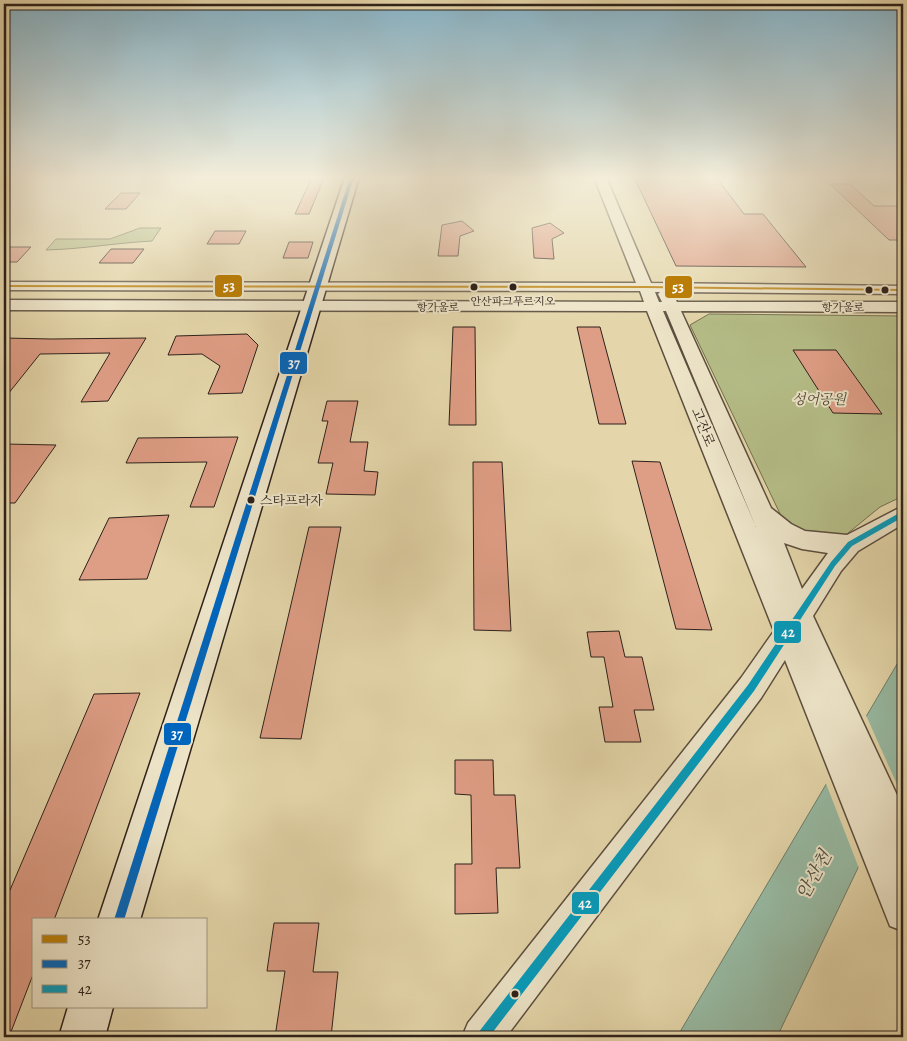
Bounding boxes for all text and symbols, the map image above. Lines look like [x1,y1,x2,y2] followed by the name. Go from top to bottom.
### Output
[214,274,243,298] line badge: 53
[664,275,693,299] line badge: 53
[223,277,235,296] text: 53
[672,278,684,297] text: 53
[469,282,479,292] unlabelled marker
[508,282,518,292] marker: 안산파크푸르지오
[864,285,874,295] unlabelled marker
[880,285,890,295] unlabelled marker
[470,294,556,309] place label: 안산파크푸르지오
[417,300,460,315] street label: 항가울로
[822,300,865,315] street label: 항가울로
[279,351,308,375] line badge: 37
[288,354,300,373] text: 37
[792,390,848,409] park label: 성어공원
[687,405,720,450] street label: 고잔로
[260,492,323,509] place label: 스타프라자
[246,495,256,505] marker: 스타프라자
[773,620,802,644] line badge: 42
[781,623,795,642] text: 42
[163,722,192,746] line badge: 37
[171,725,183,744] text: 37
[791,845,838,904] water label: 안산천
[571,891,600,915] line badge: 42
[578,894,592,913] text: 42
[32,918,208,1008] legend
[78,929,91,949] text: 53
[78,953,91,973] text: 37
[78,979,92,999] text: 42
[510,989,520,999] unlabelled marker

